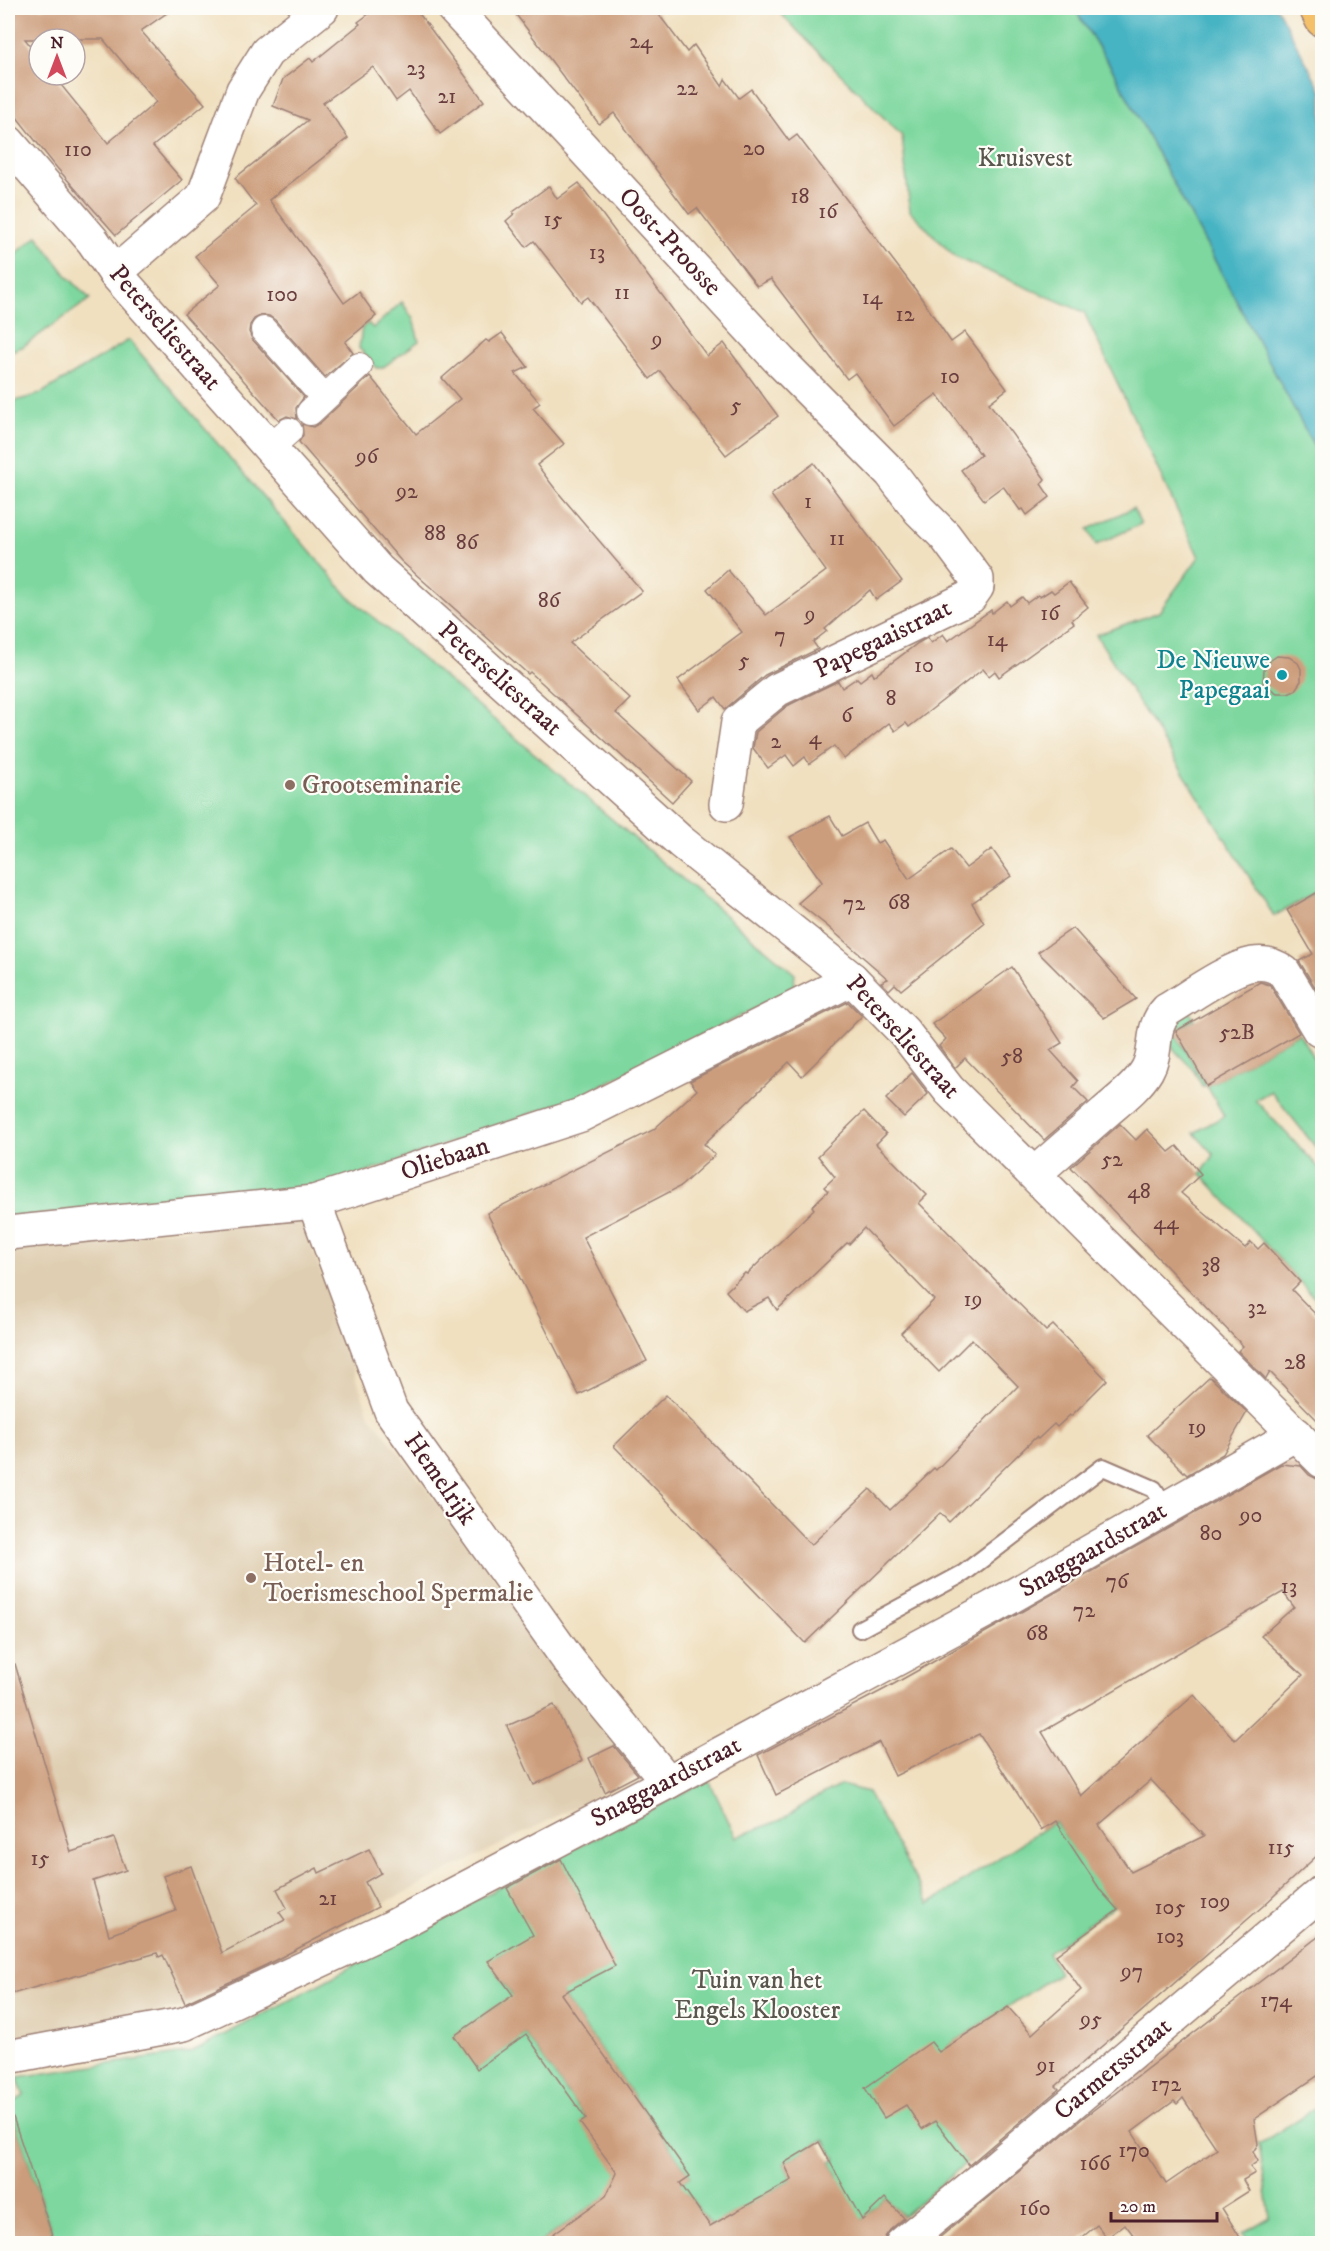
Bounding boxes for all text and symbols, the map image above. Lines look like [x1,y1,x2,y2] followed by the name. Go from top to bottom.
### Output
[27,27,87,87] north arrow
[629,28,654,55] house number: 24
[50,33,64,53] text: N
[406,55,426,82] house number: 23
[676,75,698,102] house number: 22
[438,83,456,110] house number: 21
[743,135,765,162] house number: 20
[64,136,92,163] house number: 110
[977,142,1073,175] park label: Kruisvest
[611,181,729,303] street label: Oost-Proosse
[790,183,810,210] house number: 18
[818,198,839,225] house number: 16
[544,206,563,233] house number: 15
[589,239,605,266] house number: 13
[101,258,229,398] street label: Peterseliestraat
[614,279,630,306] house number: 11
[266,281,298,308] house number: 100
[862,284,884,311] house number: 14
[896,301,915,328] house number: 12
[651,326,662,353] house number: 9
[940,363,960,390] house number: 10
[731,392,742,419] house number: 5
[355,443,380,470] house number: 96
[395,478,418,505] house number: 92
[804,488,812,515] house number: 1
[424,520,446,547] house number: 88
[829,525,845,552] house number: 11
[456,529,480,556] house number: 86
[538,587,562,614] house number: 86
[809,592,957,686] street label: Papegaaistraat
[1040,600,1061,627] house number: 16
[804,601,815,628] house number: 9
[431,615,569,743] street label: Peterseliestraat
[774,622,786,649] house number: 7
[987,626,1009,653] house number: 14
[1156,644,1270,707] place label: De Nieuwe Papegaai
[739,647,750,674] house number: 5
[914,652,934,679] house number: 10
[1275,668,1289,682] marker: De Nieuwe Papegaai
[885,685,897,712] house number: 8
[841,702,854,729] house number: 6
[809,724,823,751] house number: 4
[771,728,782,755] house number: 2
[302,769,461,802] place label: Grootseminarie
[283,778,297,792] marker: Grootseminarie
[888,889,910,916] house number: 68
[843,890,865,917] house number: 72
[839,968,967,1106] street label: Peterseliestraat
[1219,1019,1255,1046] house number: 52B
[1001,1043,1023,1070] house number: 58
[396,1129,494,1189] street label: Oliebaan
[1101,1146,1123,1173] house number: 52
[1127,1178,1151,1205] house number: 48
[1153,1209,1180,1236] house number: 44
[1201,1252,1221,1279] house number: 38
[964,1286,983,1313] house number: 19
[1247,1294,1267,1321] house number: 32
[1284,1349,1306,1376] house number: 28
[1188,1414,1207,1441] house number: 19
[396,1426,484,1532] street label: Hemelrijk
[1013,1494,1173,1606] street label: Snaggaardstraat
[1239,1502,1262,1529] house number: 90
[1200,1520,1222,1547] house number: 80
[263,1547,534,1610] place label: Hotel- en Toerismeschool Spermalie
[1106,1568,1130,1595] house number: 76
[244,1571,258,1585] marker: Hotel- en Toerismeschool Spermalie
[1281,1573,1297,1600] house number: 13
[1073,1597,1095,1624] house number: 72
[1026,1620,1048,1647] house number: 68
[585,1729,747,1835] street label: Snaggaardstraat
[1268,1834,1295,1861] house number: 115
[31,1845,50,1872] house number: 15
[319,1885,337,1912] house number: 21
[1200,1888,1230,1915] house number: 109
[1155,1894,1185,1921] house number: 105
[1156,1923,1184,1950] house number: 103
[1120,1958,1143,1985] house number: 97
[674,1964,840,2027] park label: Tuin van het Engels Klooster
[1260,1987,1293,2014] house number: 174
[1079,2006,1102,2033] house number: 95
[1047,2010,1179,2128] street label: Carmersstraat
[1036,2052,1055,2079] house number: 91
[1151,2071,1181,2098] house number: 172
[1118,2137,1150,2164] house number: 170
[1080,2150,1112,2177] house number: 166
[1111,2185,1218,2223] scale bar
[1019,2195,1051,2222] house number: 160
[1120,2196,1156,2218] text: 20 m

